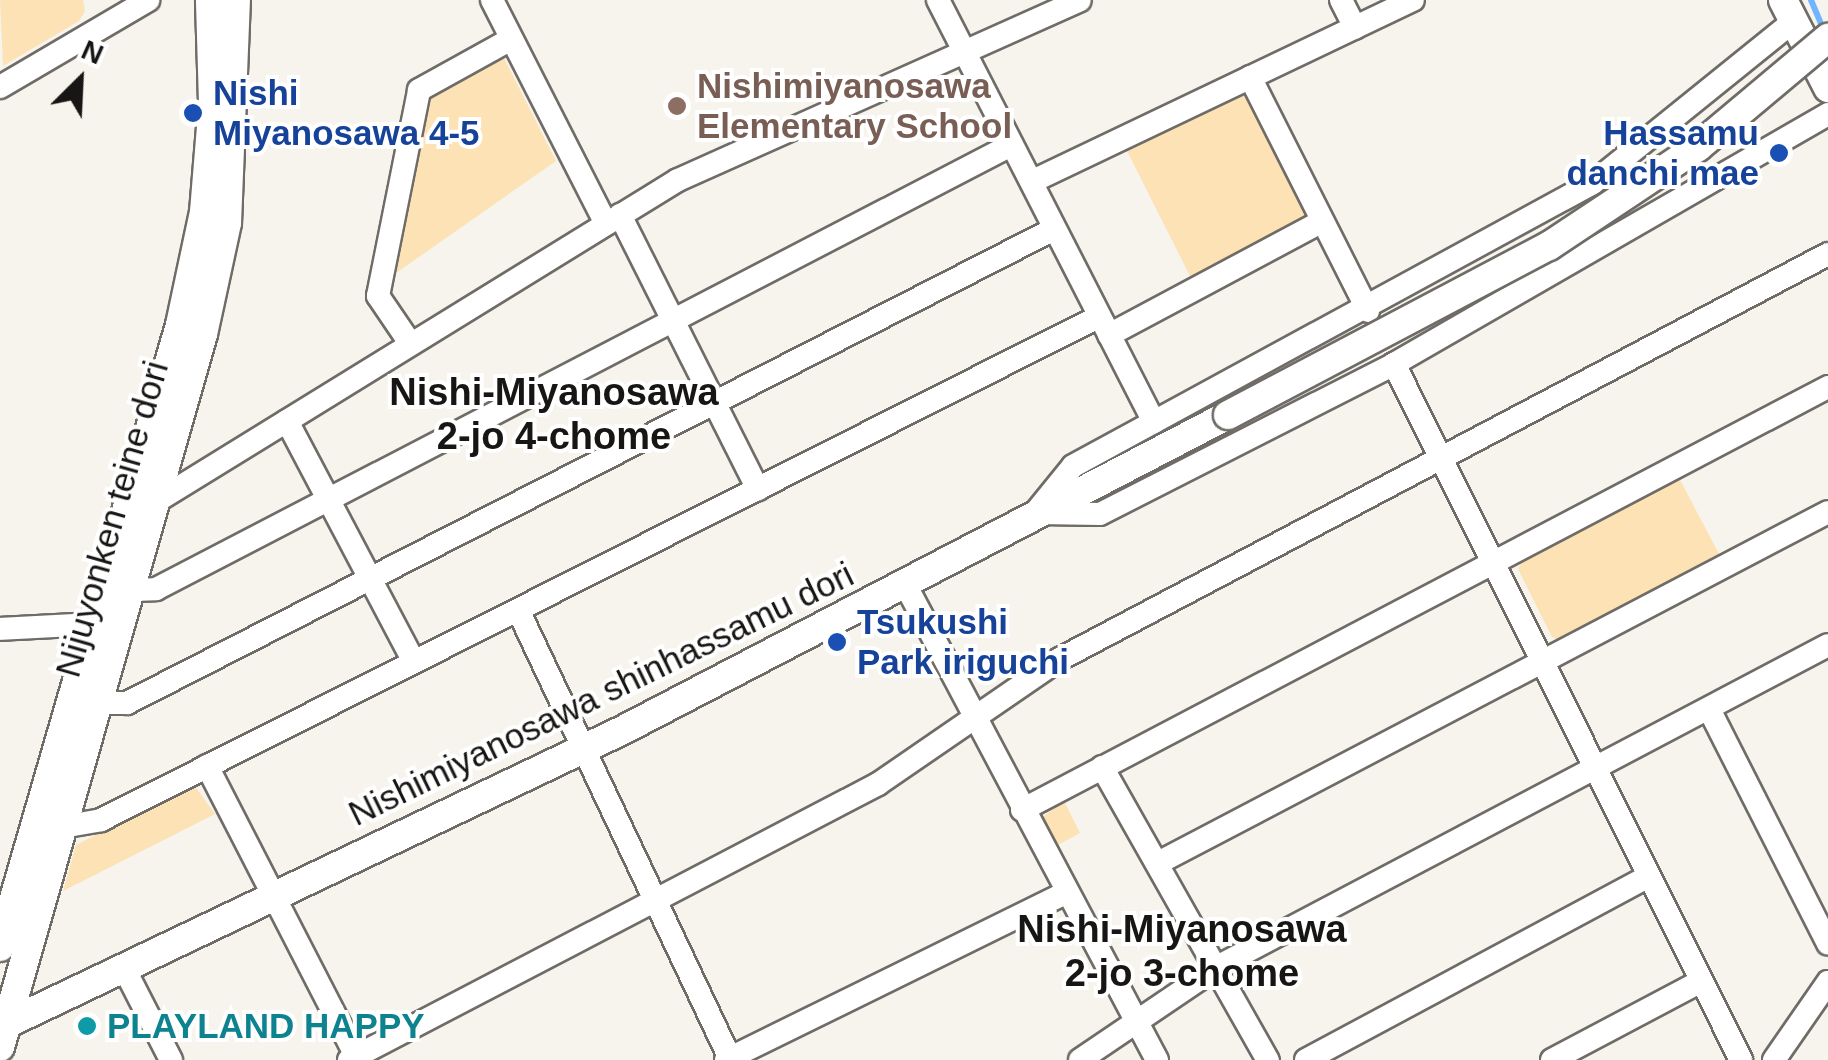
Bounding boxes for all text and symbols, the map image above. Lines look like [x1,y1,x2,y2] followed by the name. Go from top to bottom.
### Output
[30,30,130,130] north arrow
[77,34,108,70] text: N
[697,65,1012,147] place label: Nishimiyanosawa Elementary School
[213,72,479,154] place label: Nishi Miyanosawa 4-5
[666,95,688,117] marker: Nishimiyanosawa Elementary School
[182,102,204,124] marker: Nishi Miyanosawa 4-5
[1566,112,1759,194] place label: Hassamu danchi mae
[1768,142,1790,164] marker: Hassamu danchi mae
[47,356,177,682] street label: Nijuyonken teine dori
[389,370,719,459] district label: Nishi-Miyanosawa 2-jo 4-chome
[342,553,860,835] street label: Nishimiyanosawa shinhassamu dori
[857,601,1069,683] place label: Tsukushi Park iriguchi
[826,631,848,653] marker: Tsukushi Park iriguchi
[1017,907,1347,996] district label: Nishi-Miyanosawa 2-jo 3-chome
[107,1005,425,1047] place label: PLAYLAND HAPPY
[76,1015,98,1037] marker: PLAYLAND HAPPY

